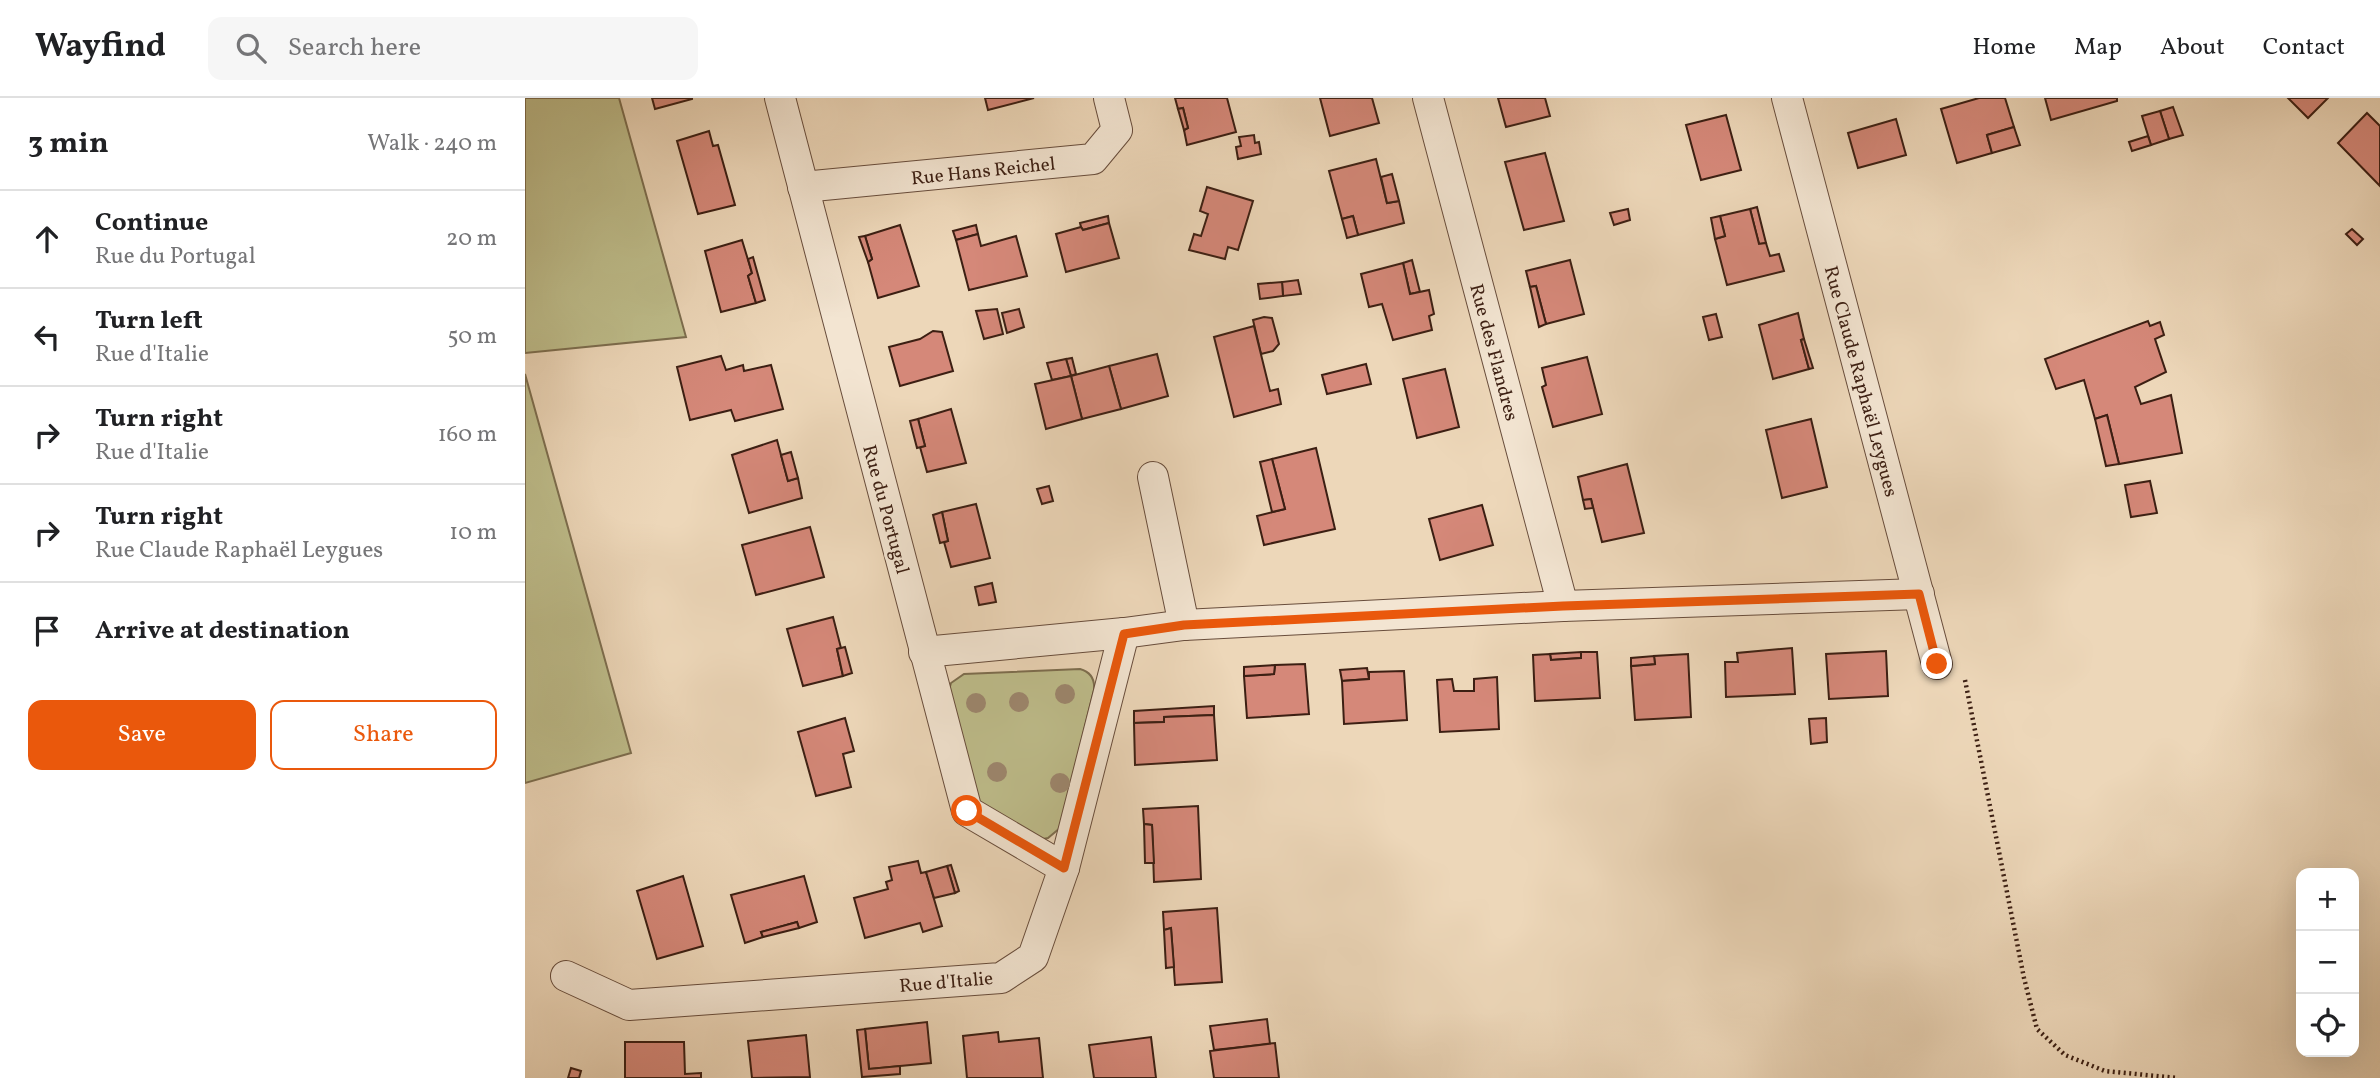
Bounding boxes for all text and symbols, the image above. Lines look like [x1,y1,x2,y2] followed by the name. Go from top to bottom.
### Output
[208,17,698,80] search box
[35,25,166,71] text: Wayfind
[232,29,270,67] icon: search
[288,30,421,66] text: Search here
[1972,31,2036,65] text: Home
[2074,31,2122,65] text: Map
[2160,31,2225,65] text: About
[2263,31,2345,65] text: Contact
[28,123,109,165] text: 3 min
[367,128,497,160] text: Walk · 240 m
[910,151,1057,192] street label: Rue Hans Reichel
[95,205,208,241] text: Continue
[28,220,66,258] icon: ahead
[446,223,497,255] text: 20 m
[95,241,256,273] text: Rue du Portugal
[1817,263,1903,500] street label: Rue Claude Raphaël Leygues
[1462,281,1524,424] street label: Rue des Flandres
[95,303,203,339] text: Turn left
[28,318,66,356] icon: left
[448,321,497,353] text: 50 m
[95,339,209,371] text: Rue d'Italie
[95,401,223,437] text: Turn right
[28,416,66,454] icon: right
[438,419,497,451] text: 160 m
[95,437,209,469] text: Rue d'Italie
[855,442,915,577] street label: Rue du Portugal
[95,499,223,535] text: Turn right
[28,514,66,552] icon: right
[449,517,497,549] text: 10 m
[95,535,383,567] text: Rue Claude Raphaël Leygues
[28,612,66,650] icon: arrive
[95,613,350,649] text: Arrive at destination
[1921,648,1952,679] route end
[28,700,256,770] button: Save
[270,700,497,770] button: Share
[951,795,982,826] route start
[2296,868,2359,1057] map controls
[2296,868,2359,931] button: +
[2296,931,2359,994] button: −
[898,966,994,1000] street label: Rue d'Italie
[2296,994,2359,1057] button: locate

